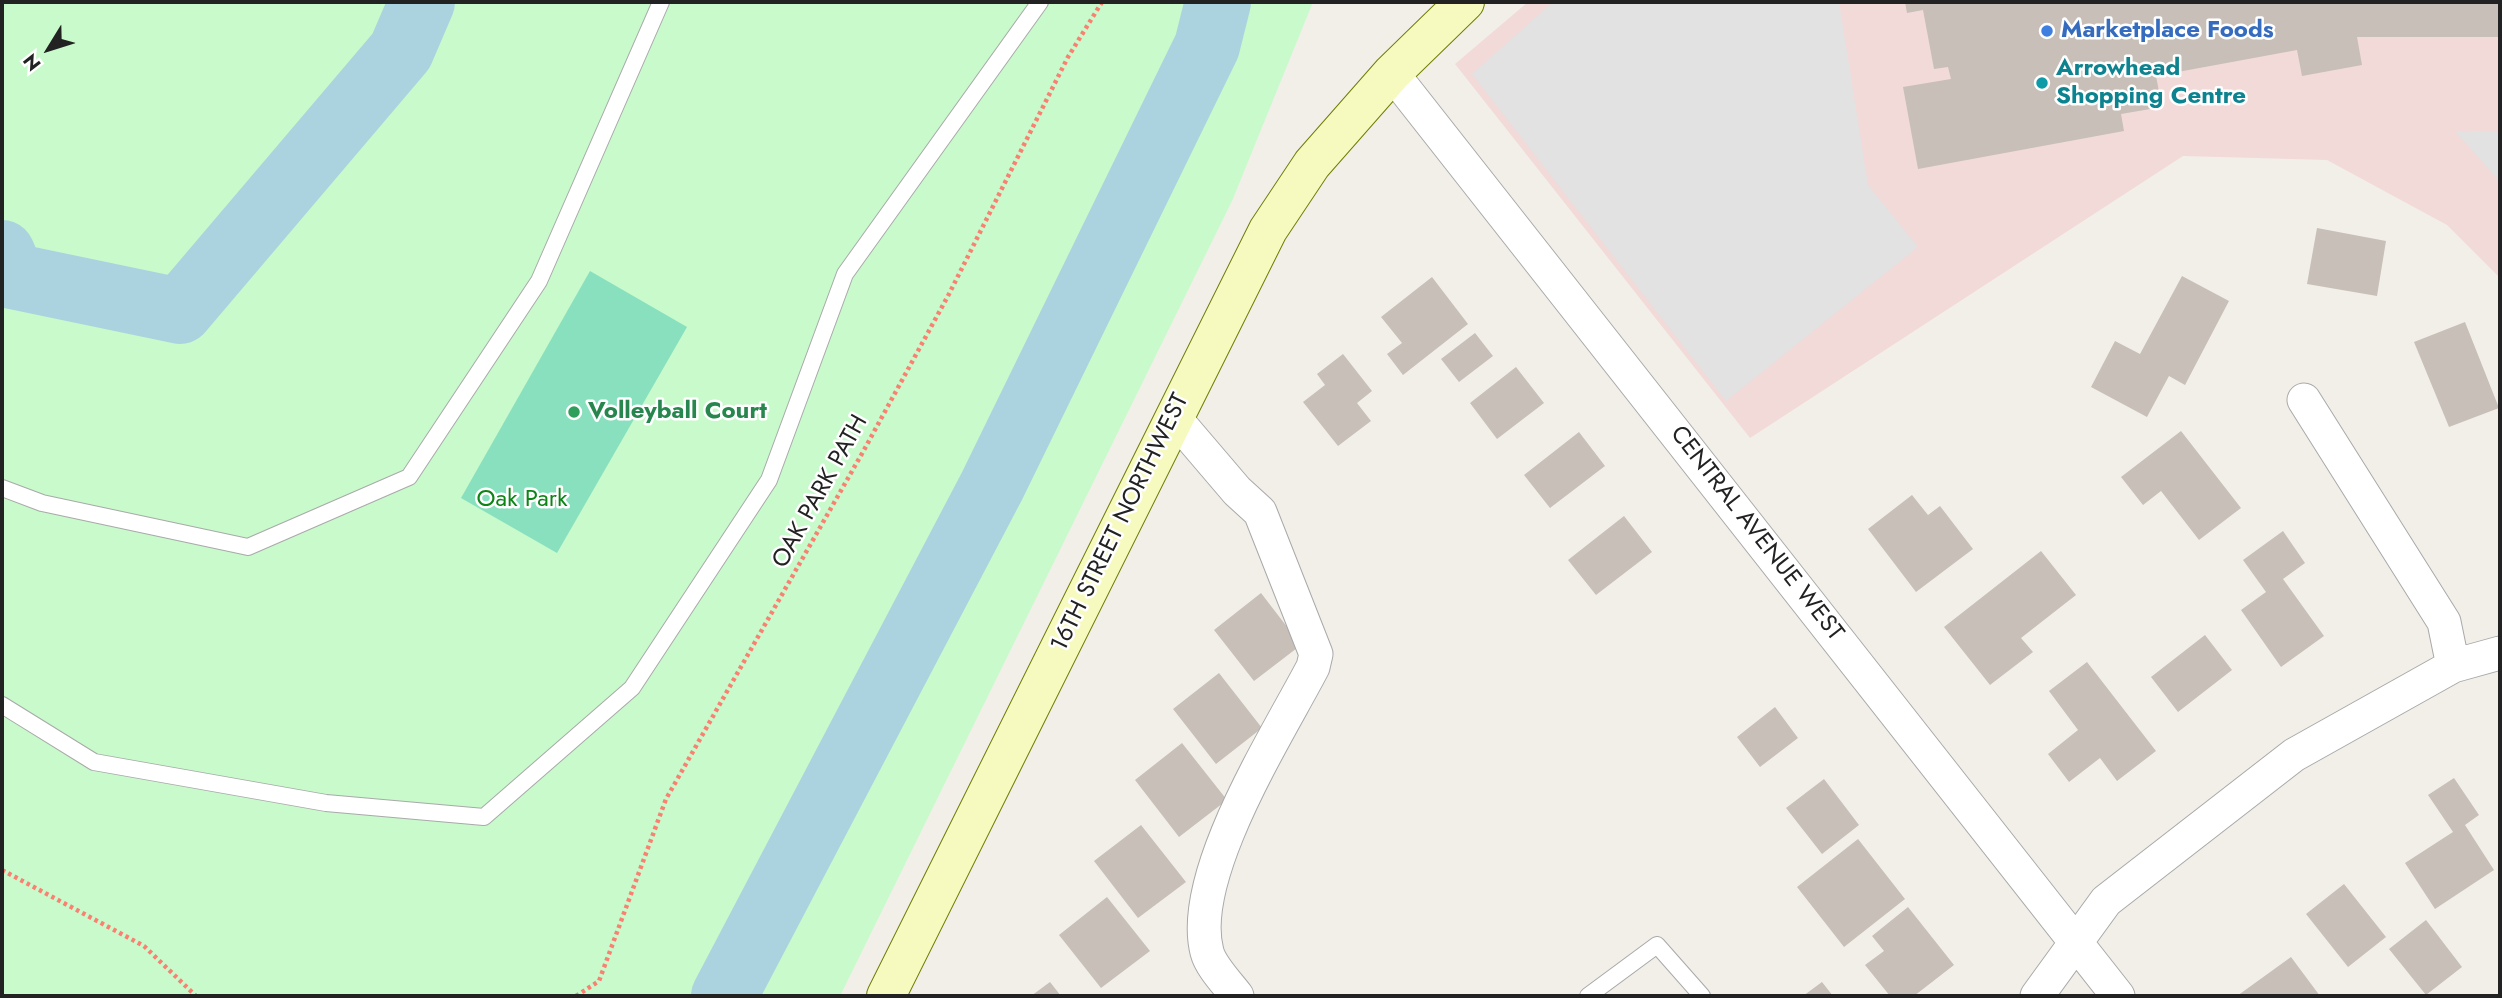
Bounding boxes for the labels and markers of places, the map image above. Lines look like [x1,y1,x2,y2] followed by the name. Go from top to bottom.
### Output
[2061,17,2274,45] place label: Marketplace Foods
[2039,23,2055,39] marker: Marketplace Foods
[2056,55,2246,111] place label: Arrowhead Shopping Centre
[2034,75,2050,91] marker: Arrowhead Shopping Centre
[588,398,767,426] place label: Volleyball Court
[566,404,582,420] marker: Volleyball Court

